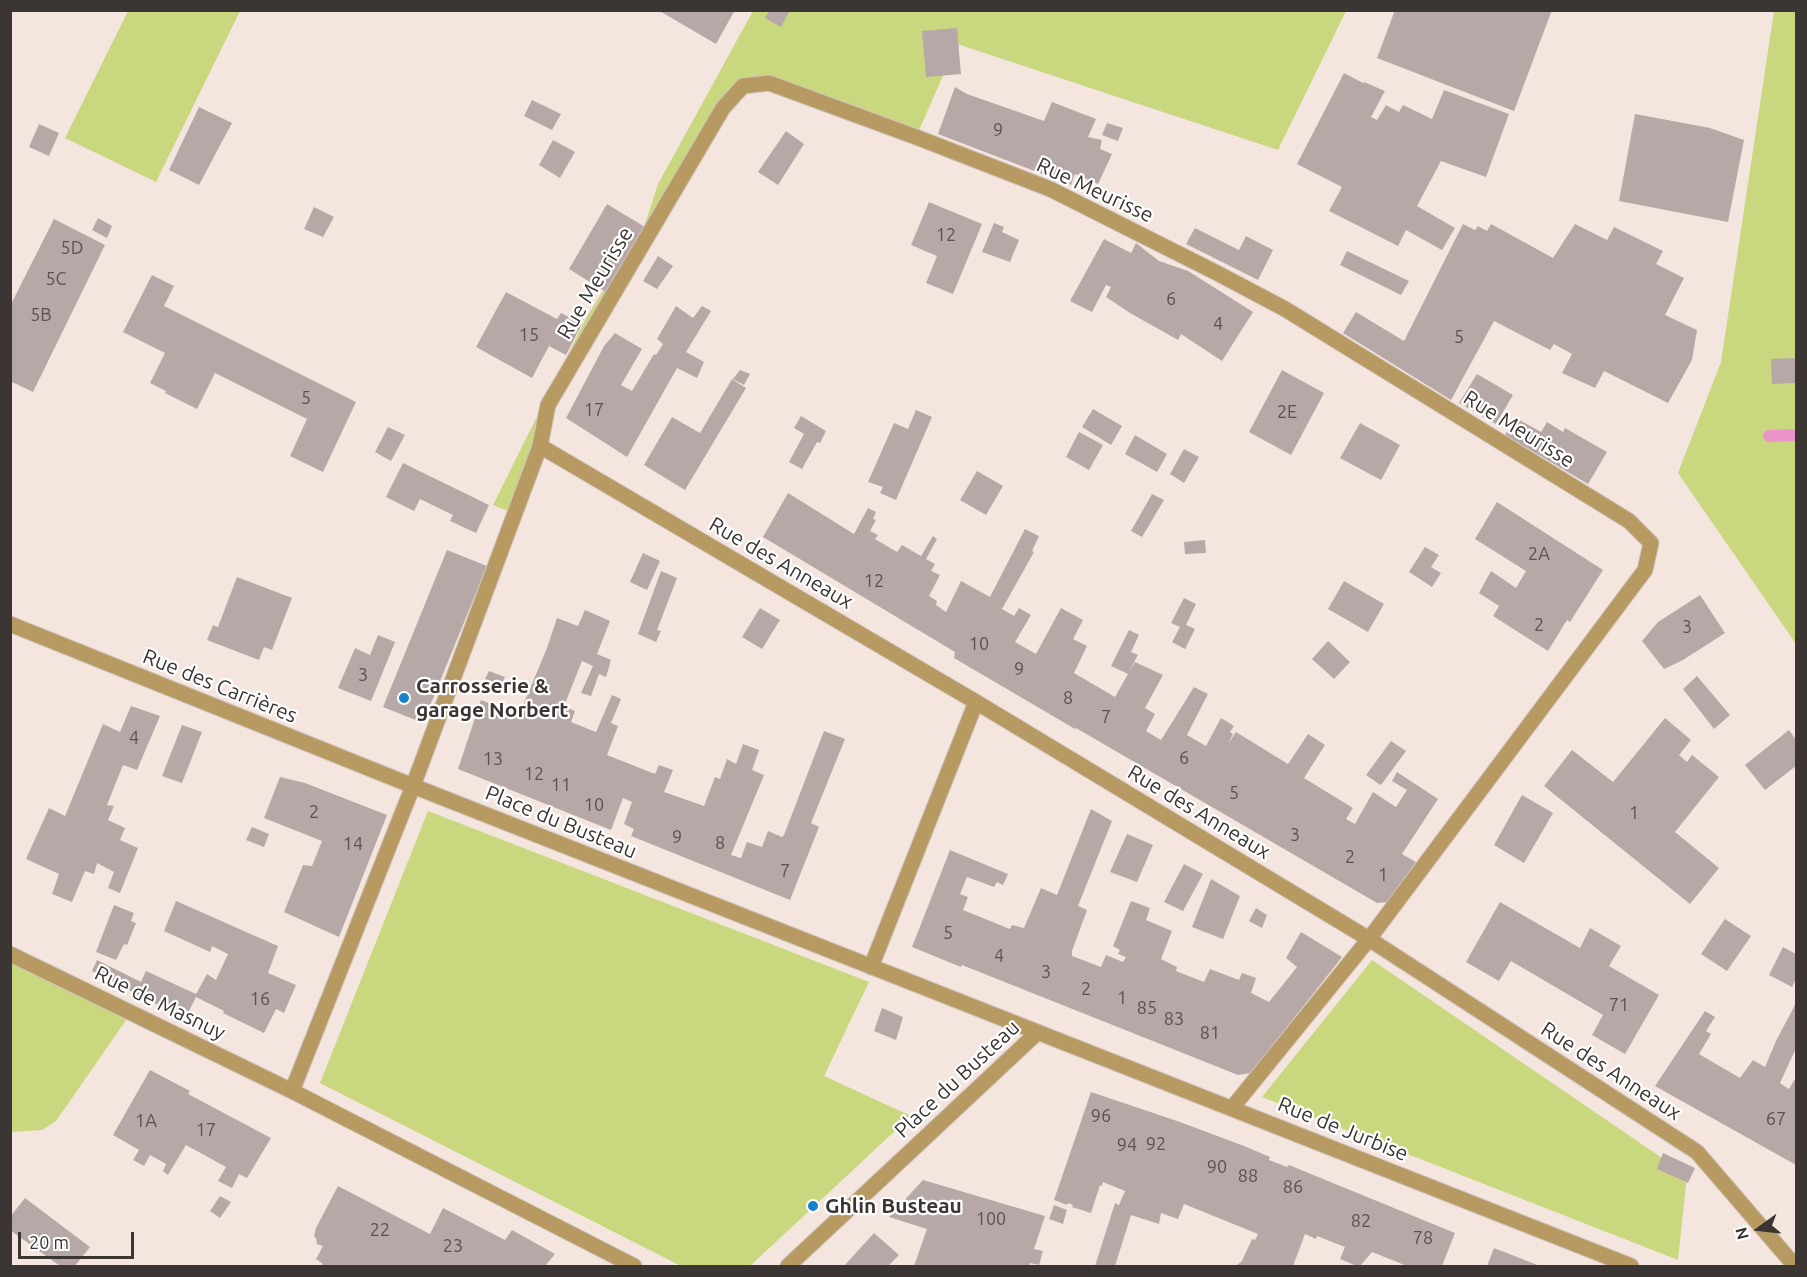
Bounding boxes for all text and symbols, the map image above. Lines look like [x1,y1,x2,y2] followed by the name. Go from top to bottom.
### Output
[993,119,1003,141] house number: 9
[1032,152,1158,228] street label: Rue Meurisse
[552,222,638,344] street label: Rue Meurisse
[936,224,956,246] house number: 12
[61,237,83,259] house number: 5D
[45,268,67,290] house number: 5C
[1166,288,1176,310] house number: 6
[30,304,52,326] house number: 5B
[1213,313,1223,335] house number: 4
[519,324,539,346] house number: 15
[1454,326,1464,348] house number: 5
[1459,385,1579,473] street label: Rue Meurisse
[301,387,311,409] house number: 5
[584,399,604,421] house number: 17
[1277,401,1297,423] house number: 2E
[705,512,857,614] street label: Rue des Anneaux
[1528,543,1550,565] house number: 2A
[864,570,884,592] house number: 12
[1534,614,1544,636] house number: 2
[1682,616,1692,638] house number: 3
[969,633,989,655] house number: 10
[139,644,301,728] street label: Rue des Carrières
[1014,658,1024,680] house number: 9
[358,664,368,686] house number: 3
[416,673,568,723] place label: Carrosserie & garage Norbert
[1063,687,1073,709] house number: 8
[397,691,411,705] marker: Carrosserie & garage Norbert
[1101,706,1111,728] house number: 7
[129,727,139,749] house number: 4
[1179,747,1189,769] house number: 6
[483,748,503,770] house number: 13
[1123,760,1275,864] street label: Rue des Anneaux
[524,763,544,785] house number: 12
[551,774,571,796] house number: 11
[482,780,640,864] street label: Place du Busteau
[1229,782,1239,804] house number: 5
[584,794,604,816] house number: 10
[309,801,319,823] house number: 2
[1629,802,1639,824] house number: 1
[1290,824,1300,846] house number: 3
[672,826,682,848] house number: 9
[715,832,725,854] house number: 8
[343,833,363,855] house number: 14
[1345,846,1355,868] house number: 2
[780,860,790,882] house number: 7
[1378,864,1388,886] house number: 1
[943,922,953,944] house number: 5
[994,945,1004,967] house number: 4
[90,960,230,1046] street label: Rue de Masnuy
[1041,961,1051,983] house number: 3
[1081,978,1091,1000] house number: 2
[1117,987,1127,1009] house number: 1
[250,988,270,1010] house number: 16
[1609,994,1629,1016] house number: 71
[1137,997,1157,1019] house number: 85
[1164,1008,1184,1030] house number: 83
[889,1015,1025,1143] street label: Place du Busteau
[1536,1016,1686,1126] street label: Rue des Anneaux
[1200,1022,1220,1044] house number: 81
[1274,1091,1412,1167] street label: Rue de Jurbise
[1091,1105,1111,1127] house number: 96
[1766,1108,1786,1130] house number: 67
[135,1110,157,1132] house number: 1A
[196,1119,216,1141] house number: 17
[1146,1133,1166,1155] house number: 92
[1117,1134,1137,1156] house number: 94
[1207,1156,1227,1178] house number: 90
[1238,1165,1258,1187] house number: 88
[1283,1176,1303,1198] house number: 86
[825,1193,962,1219] place label: Ghlin Busteau
[806,1199,820,1213] marker: Ghlin Busteau
[1729,1199,1789,1259] north arrow
[976,1208,1006,1230] house number: 100
[1351,1210,1371,1232] house number: 82
[370,1219,390,1241] house number: 22
[21,1220,136,1258] scale bar
[1731,1226,1752,1242] text: N
[1413,1227,1433,1249] house number: 78
[29,1232,69,1252] text: 20 m
[443,1235,463,1257] house number: 23

